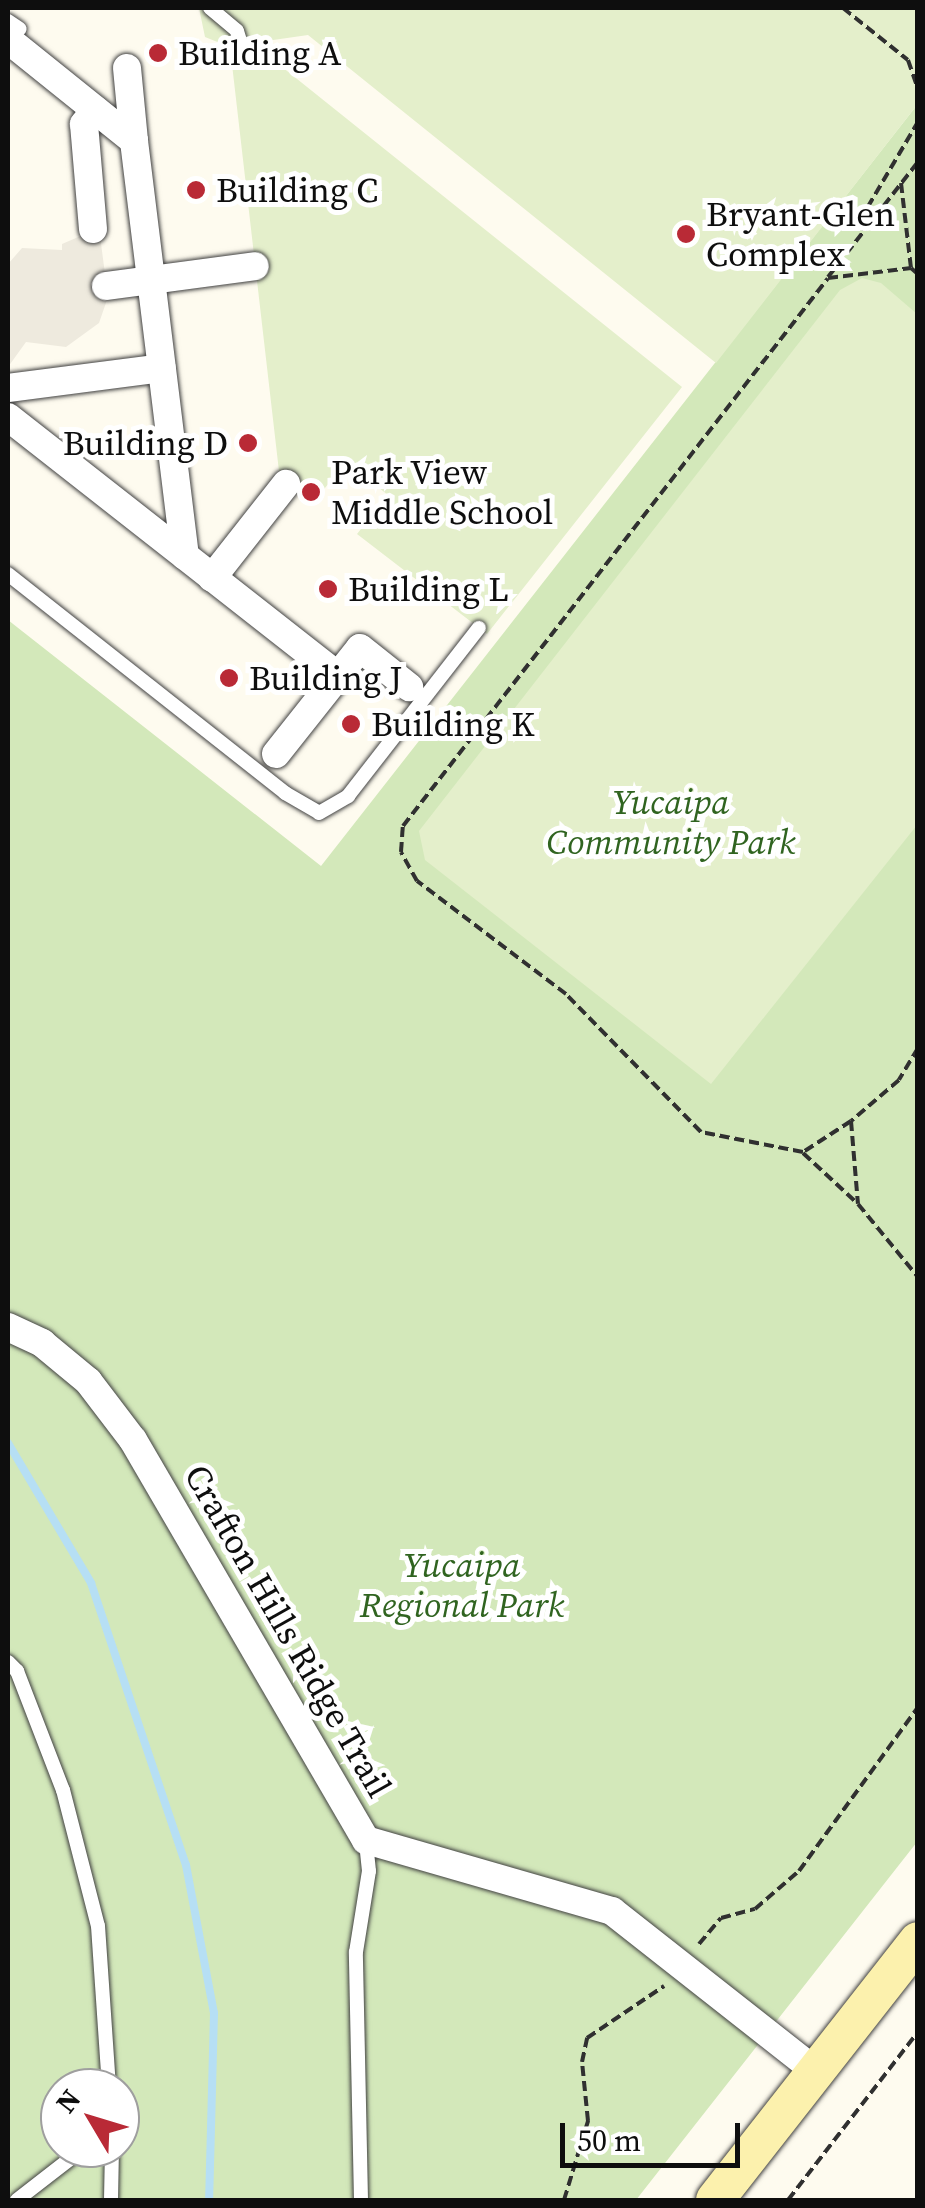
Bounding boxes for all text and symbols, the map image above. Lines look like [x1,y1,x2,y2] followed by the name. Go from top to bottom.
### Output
[178,32,342,74] place label: Building A
[147,42,169,64] marker: Building A
[216,169,378,211] place label: Building C
[185,179,207,201] marker: Building C
[706,193,895,275] place label: Bryant-Glen Complex
[675,223,697,245] marker: Bryant-Glen Complex
[63,422,228,464] place label: Building D
[237,432,259,454] marker: Building D
[331,451,553,533] place label: Park View Middle School
[300,481,322,503] marker: Park View Middle School
[348,568,509,610] place label: Building L
[317,578,339,600] marker: Building L
[249,657,402,699] place label: Building J
[218,667,240,689] marker: Building J
[371,703,535,745] place label: Building K
[340,713,362,735] marker: Building K
[547,781,795,863] park label: Yucaipa Community Park
[175,1457,401,1805] street label: Crafton Hills Ridge Trail
[360,1544,564,1626] park label: Yucaipa Regional Park
[40,2068,140,2168] north arrow
[47,2081,89,2120] text: N
[565,2103,745,2165] scale bar
[577,2120,641,2161] text: 50 m

